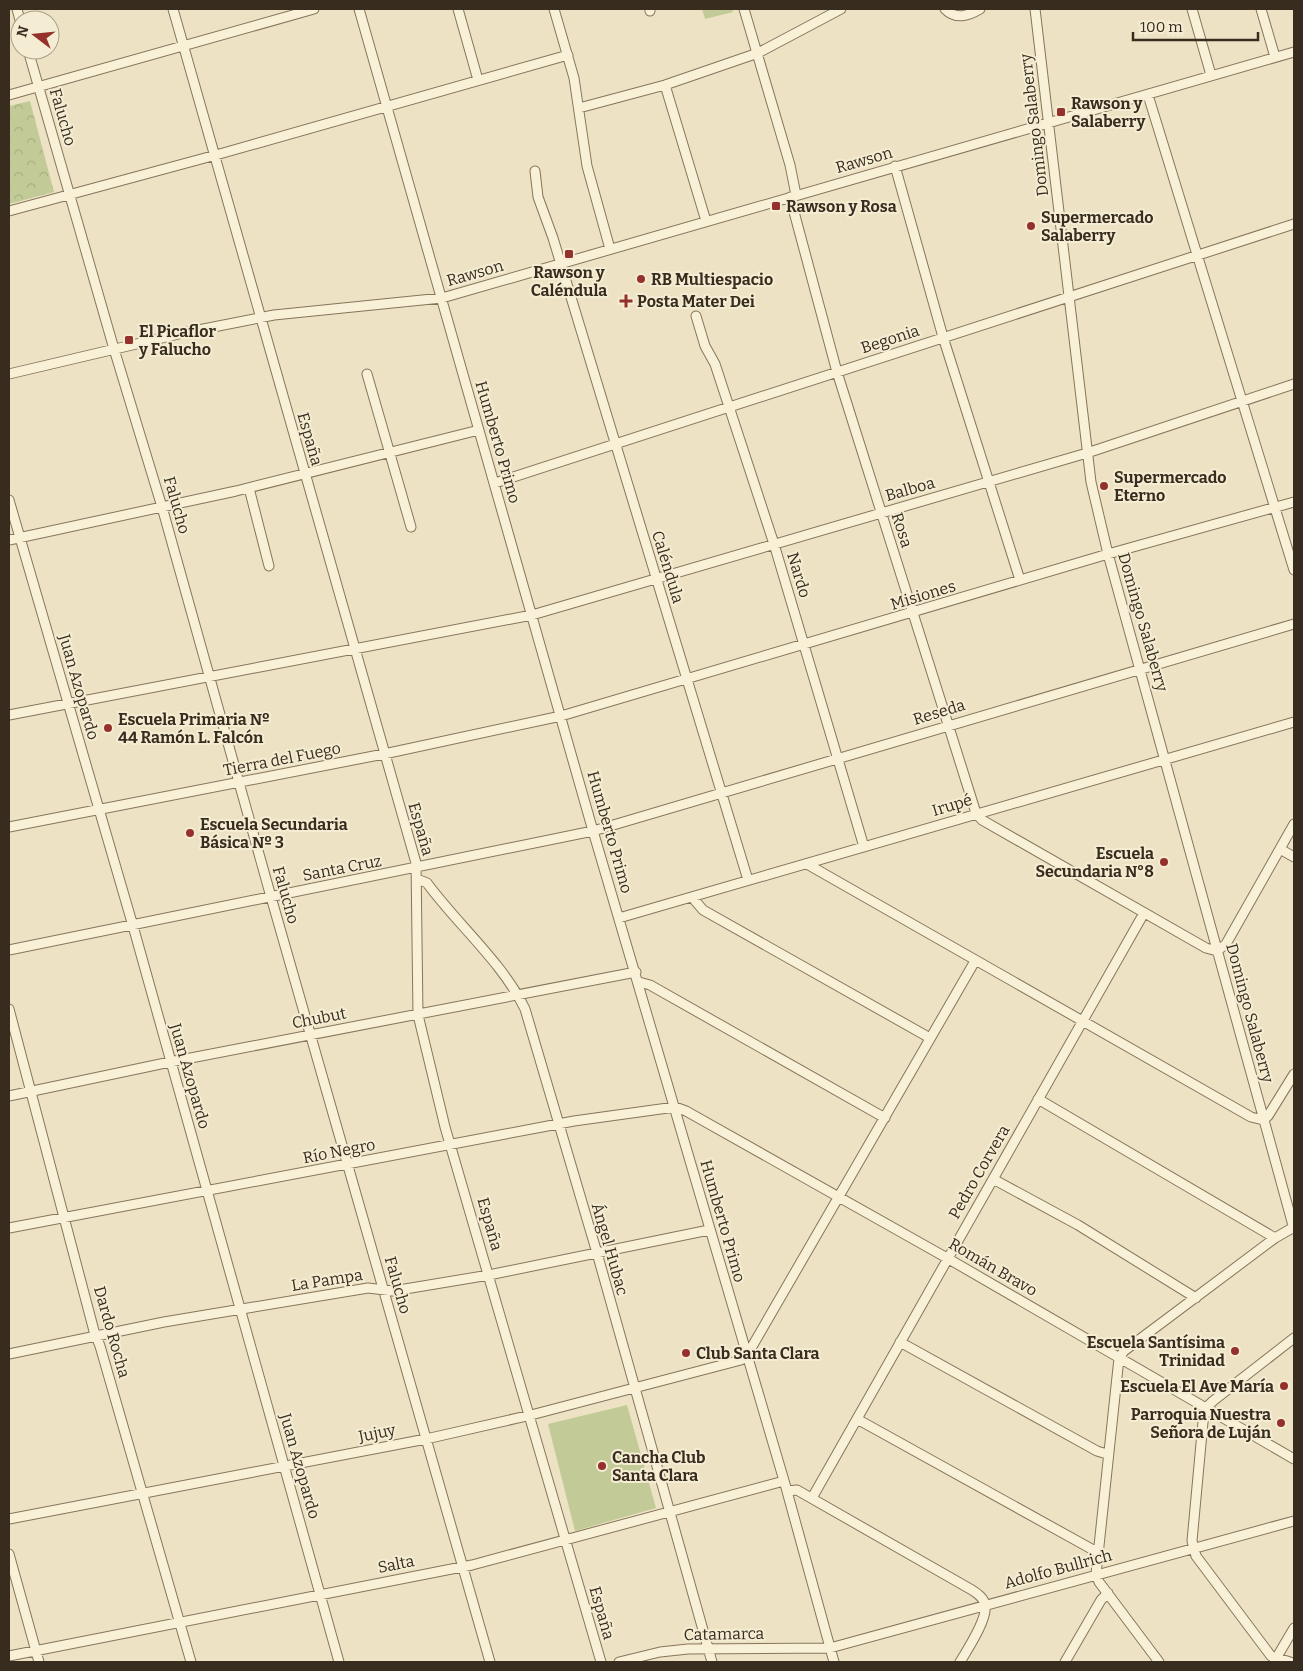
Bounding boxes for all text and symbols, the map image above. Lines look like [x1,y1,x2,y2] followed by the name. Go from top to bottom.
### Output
[10,10,60,60] north arrow
[1133,10,1258,42] scale bar
[1140,18,1183,36] text: 100 m
[13,24,33,39] text: N
[1016,52,1052,197] street label: Domingo Salaberry
[46,86,80,148] street label: Falucho
[1071,94,1146,131] place label: Rawson y Salaberry
[1055,106,1067,118] marker: Rawson y Salaberry
[833,143,895,177] street label: Rawson
[786,197,897,216] place label: Rawson y Rosa
[770,200,782,212] marker: Rawson y Rosa
[1041,208,1154,245] place label: Supermercado Salaberry
[1025,220,1037,232] marker: Supermercado Salaberry
[563,248,575,260] marker: Rawson y Caléndula
[444,256,506,290] street label: Rawson
[531,263,607,300] place label: Rawson y Caléndula
[651,270,773,289] place label: RB Multiespacio
[635,273,647,285] marker: RB Multiespacio
[637,292,755,311] place label: Posta Mater Dei
[619,294,633,308] marker: Posta Mater Dei
[858,321,922,357] street label: Begonia
[138,322,216,359] place label: El Picaflor y Falucho
[123,334,135,346] marker: El Picaflor y Falucho
[471,379,525,505] street label: Humberto Primo
[293,410,327,468] street label: España
[1114,468,1227,505] place label: Supermercado Eterno
[883,473,937,505] street label: Balboa
[160,474,194,536] street label: Falucho
[1098,480,1110,492] marker: Supermercado Eterno
[887,510,917,550] street label: Rosa
[648,528,688,606] street label: Caléndula
[783,550,815,600] street label: Nardo
[1114,550,1172,694] street label: Domingo Salaberry
[888,576,958,614] street label: Misiones
[55,631,103,742] street label: Juan Azopardo
[911,695,968,729] street label: Reseda
[118,710,270,747] place label: Escuela Primaria Nº 44 Ramón L. Falcón
[102,722,114,734] marker: Escuela Primaria Nº 44 Ramón L. Falcón
[222,738,342,780] street label: Tierra del Fuego
[583,769,637,895] street label: Humberto Primo
[930,790,974,820] street label: Irupé
[404,800,438,858] street label: España
[200,815,348,852] place label: Escuela Secundaria Básica Nº 3
[184,827,196,839] marker: Escuela Secundaria Básica Nº 3
[1035,844,1154,881] place label: Escuela Secundaria N°8
[301,851,383,885] street label: Santa Cruz
[1158,856,1170,868] marker: Escuela Secundaria N°8
[269,864,303,926] street label: Falucho
[1222,941,1278,1085] street label: Domingo Salaberry
[290,1003,348,1033] street label: Chubut
[166,1020,214,1131] street label: Juan Azopardo
[945,1122,1014,1222] street label: Pedro Corvera
[301,1135,377,1167] street label: Río Negro
[696,1158,750,1284] street label: Humberto Primo
[473,1195,507,1253] street label: España
[588,1200,633,1297] street label: Ángel Hubac
[945,1234,1041,1300] street label: Román Bravo
[381,1254,415,1316] street label: Falucho
[290,1265,364,1295] street label: La Pampa
[90,1284,134,1380] street label: Dardo Rocha
[1087,1333,1225,1370] place label: Escuela Santísima Trinidad
[696,1344,820,1363] place label: Club Santa Clara
[1229,1345,1241,1357] marker: Escuela Santísima Trinidad
[680,1347,692,1359] marker: Club Santa Clara
[1120,1377,1274,1396] place label: Escuela El Ave María
[1278,1380,1290,1392] marker: Escuela El Ave María
[1131,1405,1272,1442] place label: Parroquia Nuestra Señora de Luján
[276,1410,324,1521] street label: Juan Azopardo
[1275,1417,1287,1429] marker: Parroquia Nuestra Señora de Luján
[356,1420,398,1446] street label: Jujuy
[612,1448,706,1485] place label: Cancha Club Santa Clara
[596,1460,608,1472] marker: Cancha Club Santa Clara
[1002,1545,1114,1593] street label: Adolfo Bullrich
[376,1551,416,1577] street label: Salta
[585,1584,619,1642] street label: España
[684,1624,765,1644] street label: Catamarca

